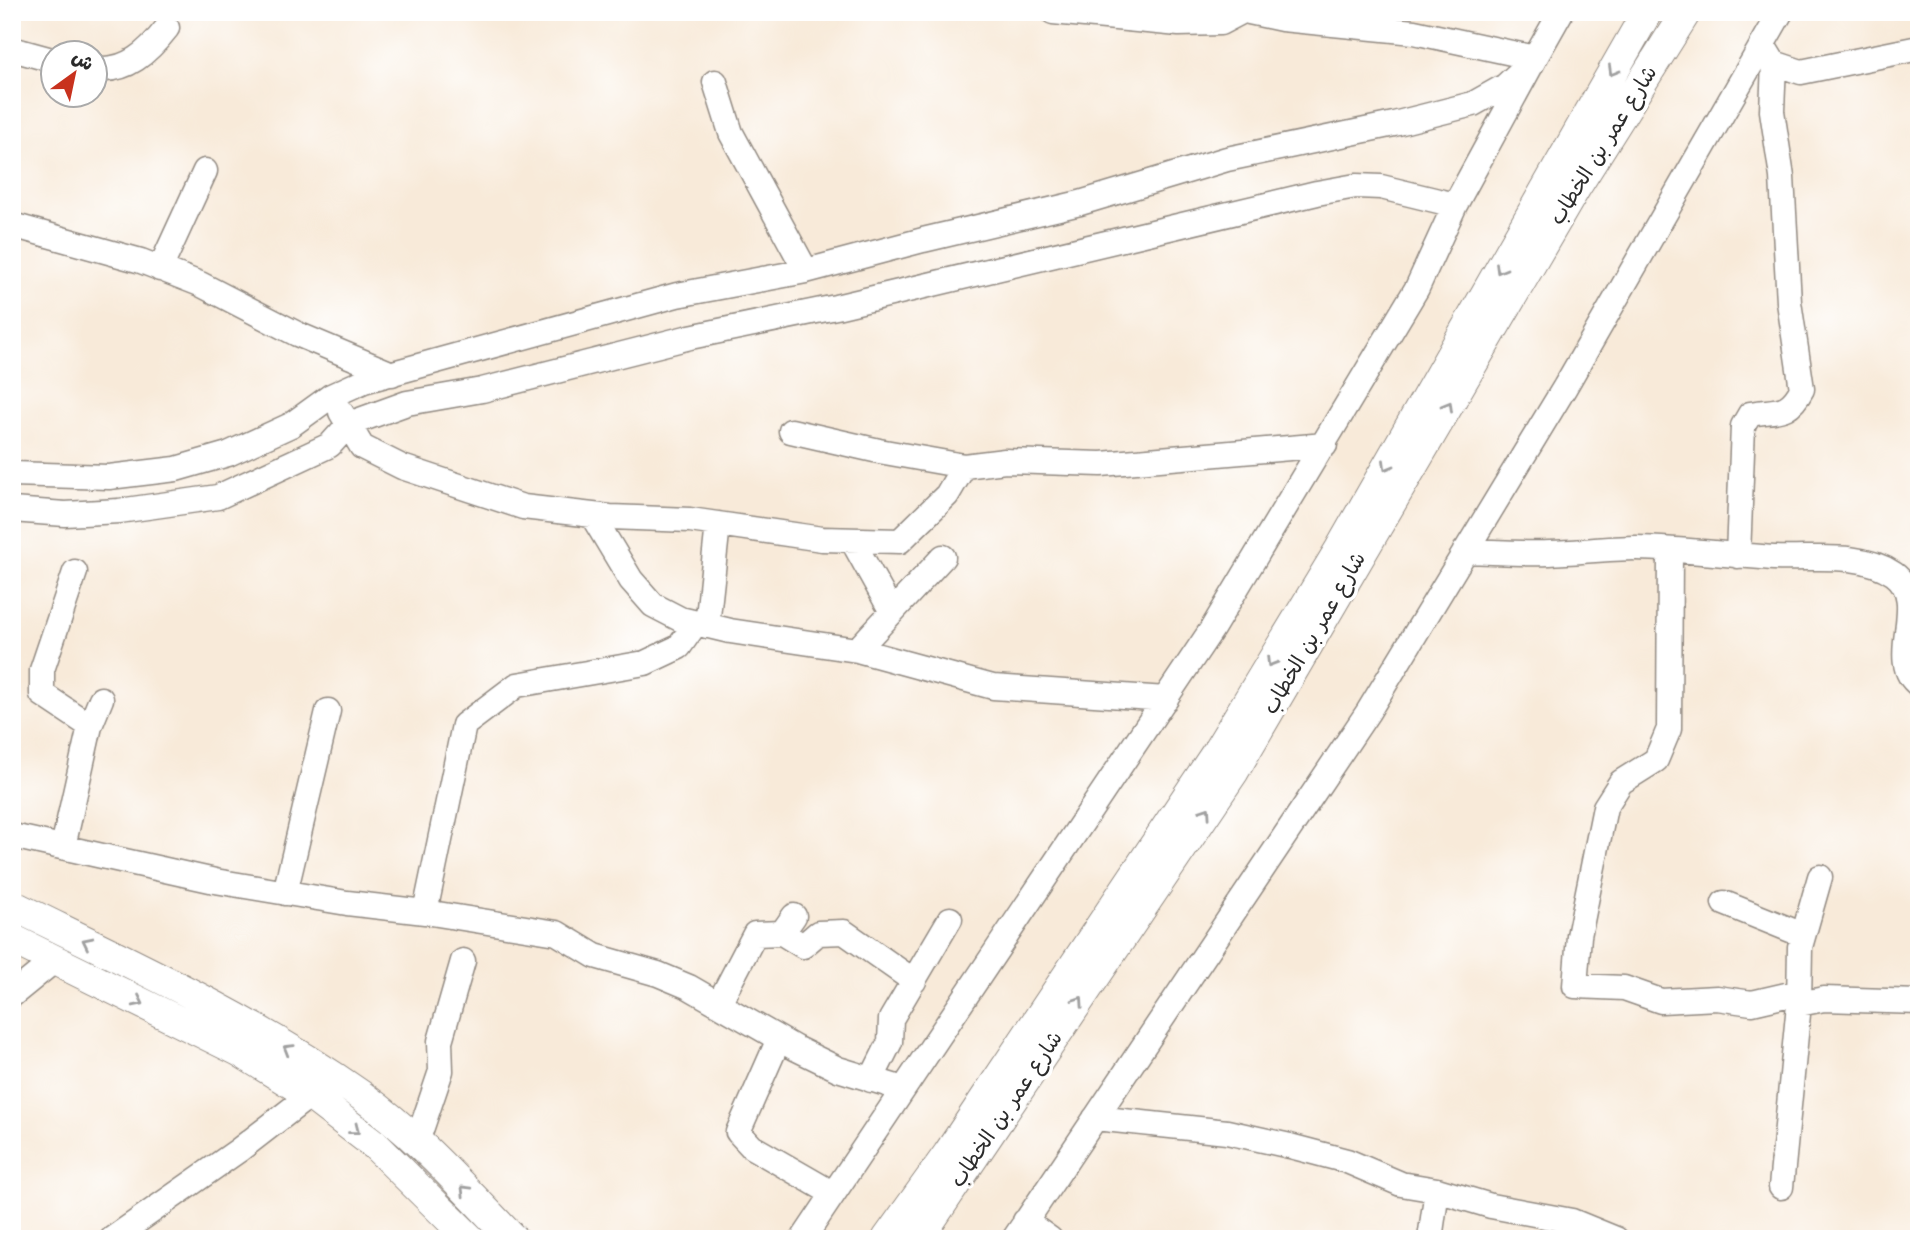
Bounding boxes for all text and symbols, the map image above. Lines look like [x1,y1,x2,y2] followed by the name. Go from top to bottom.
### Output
[38,38,108,108] north arrow
[68,46,98,76] text: ش
[1544,61,1664,231] street label: شارع عمر بن الخطاب
[1608,64,1621,77] one-way arrow
[1495,262,1508,274] one-way arrow
[1439,401,1452,414] one-way arrow
[1382,459,1395,472] one-way arrow
[1258,548,1373,720] street label: شارع عمر بن الخطاب
[1267,655,1280,668] one-way arrow
[1198,807,1210,820] one-way arrow
[82,936,94,950] one-way arrow
[132,993,144,1007] one-way arrow
[1071,996,1083,1009] one-way arrow
[945,1026,1070,1193] street label: شارع عمر بن الخطاب
[283,1044,296,1057] one-way arrow
[348,1122,360,1135] one-way arrow
[460,1186,473,1199] one-way arrow

